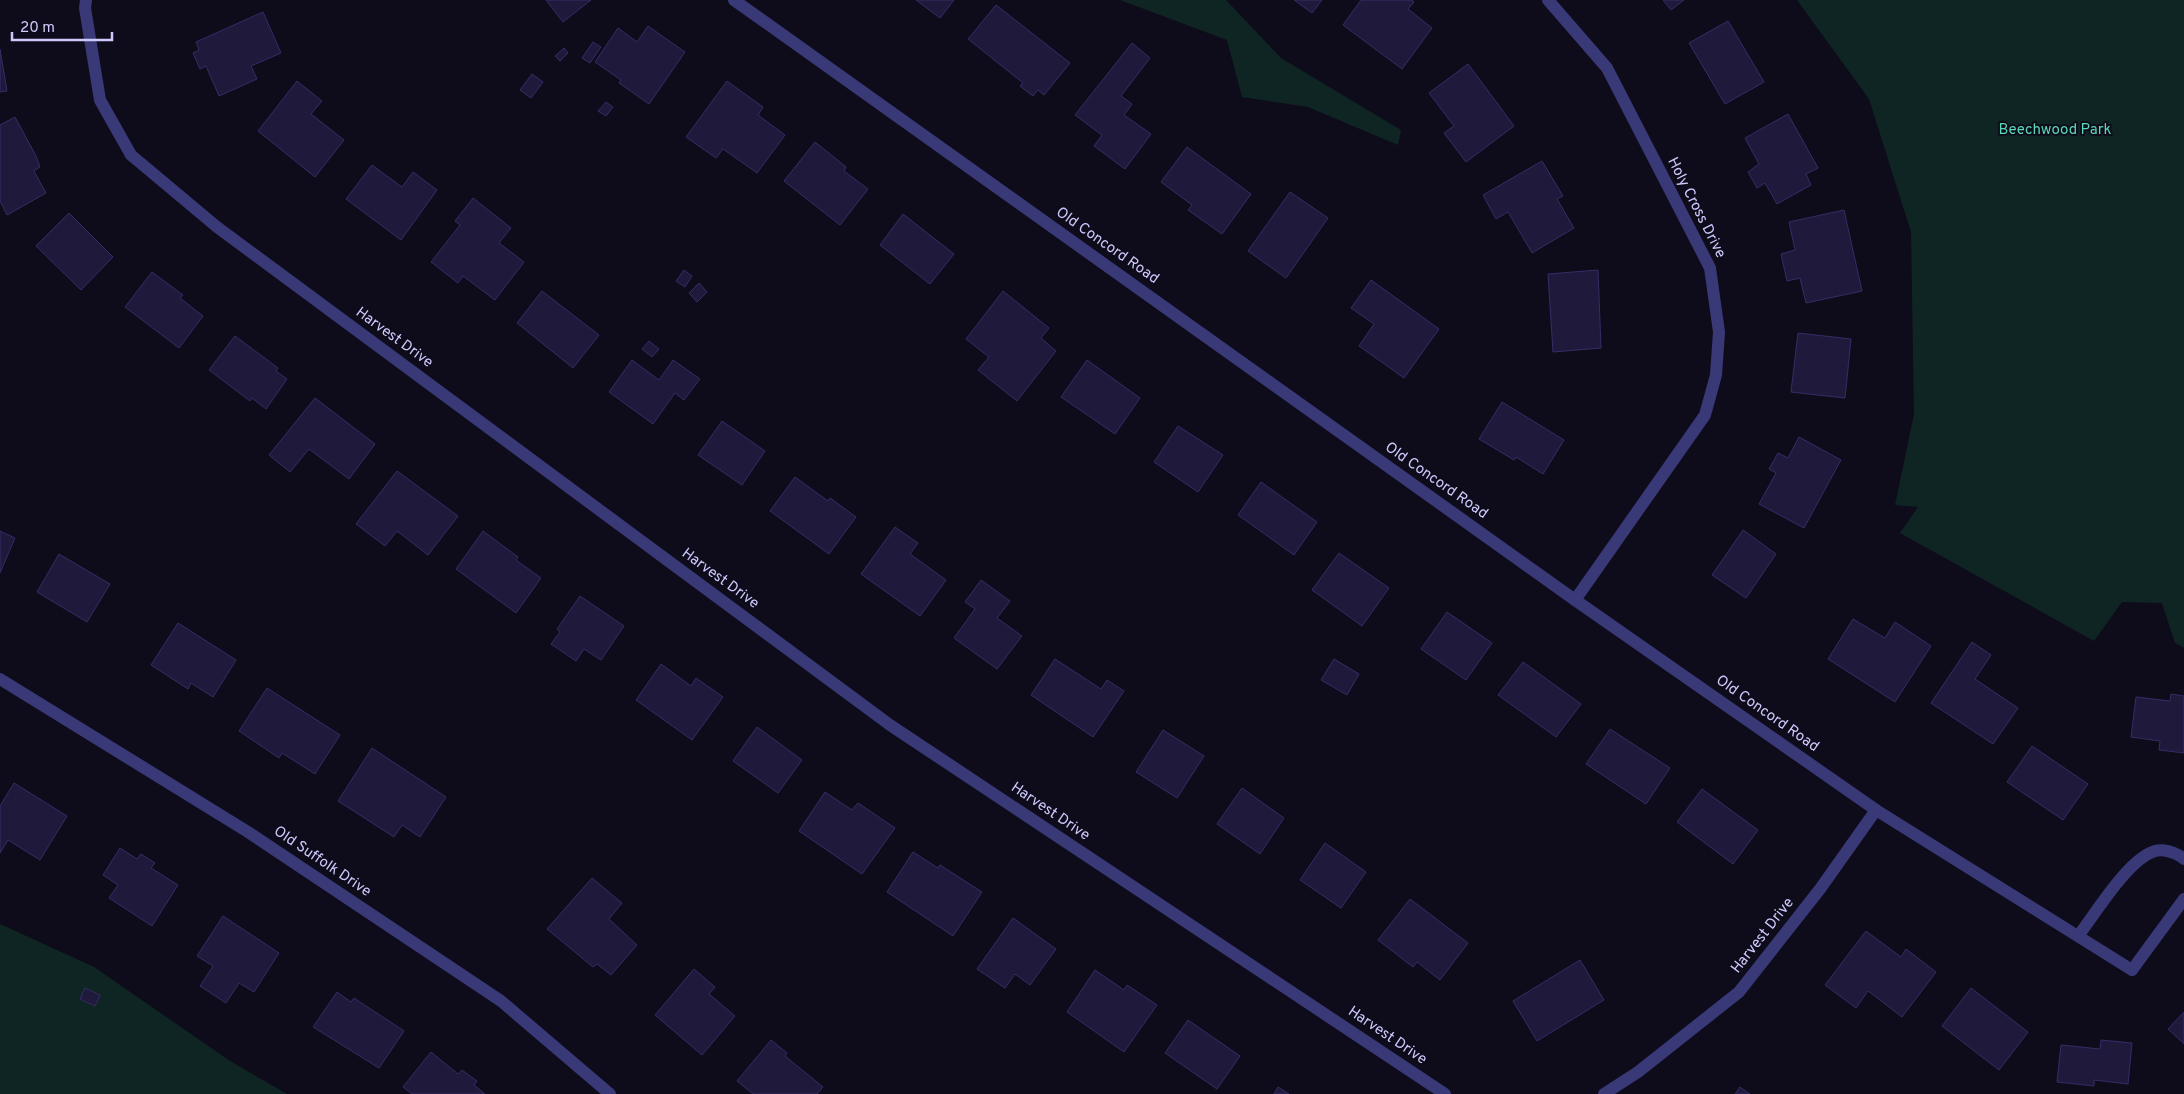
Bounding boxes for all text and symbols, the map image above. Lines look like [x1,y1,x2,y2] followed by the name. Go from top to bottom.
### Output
[12,10,112,42] scale bar
[20,19,55,38] text: 20 m
[1998,121,2112,140] park label: Beechwood Park
[1662,154,1730,262] street label: Holy Cross Drive
[1052,203,1162,289] street label: Old Concord Road
[352,303,436,373] street label: Harvest Drive
[1381,438,1491,524] street label: Old Concord Road
[678,544,762,614] street label: Harvest Drive
[1712,671,1822,757] street label: Old Concord Road
[1007,779,1093,845] street label: Harvest Drive
[270,822,374,902] street label: Old Suffolk Drive
[1727,894,1799,978] street label: Harvest Drive
[1344,1003,1430,1069] street label: Harvest Drive

